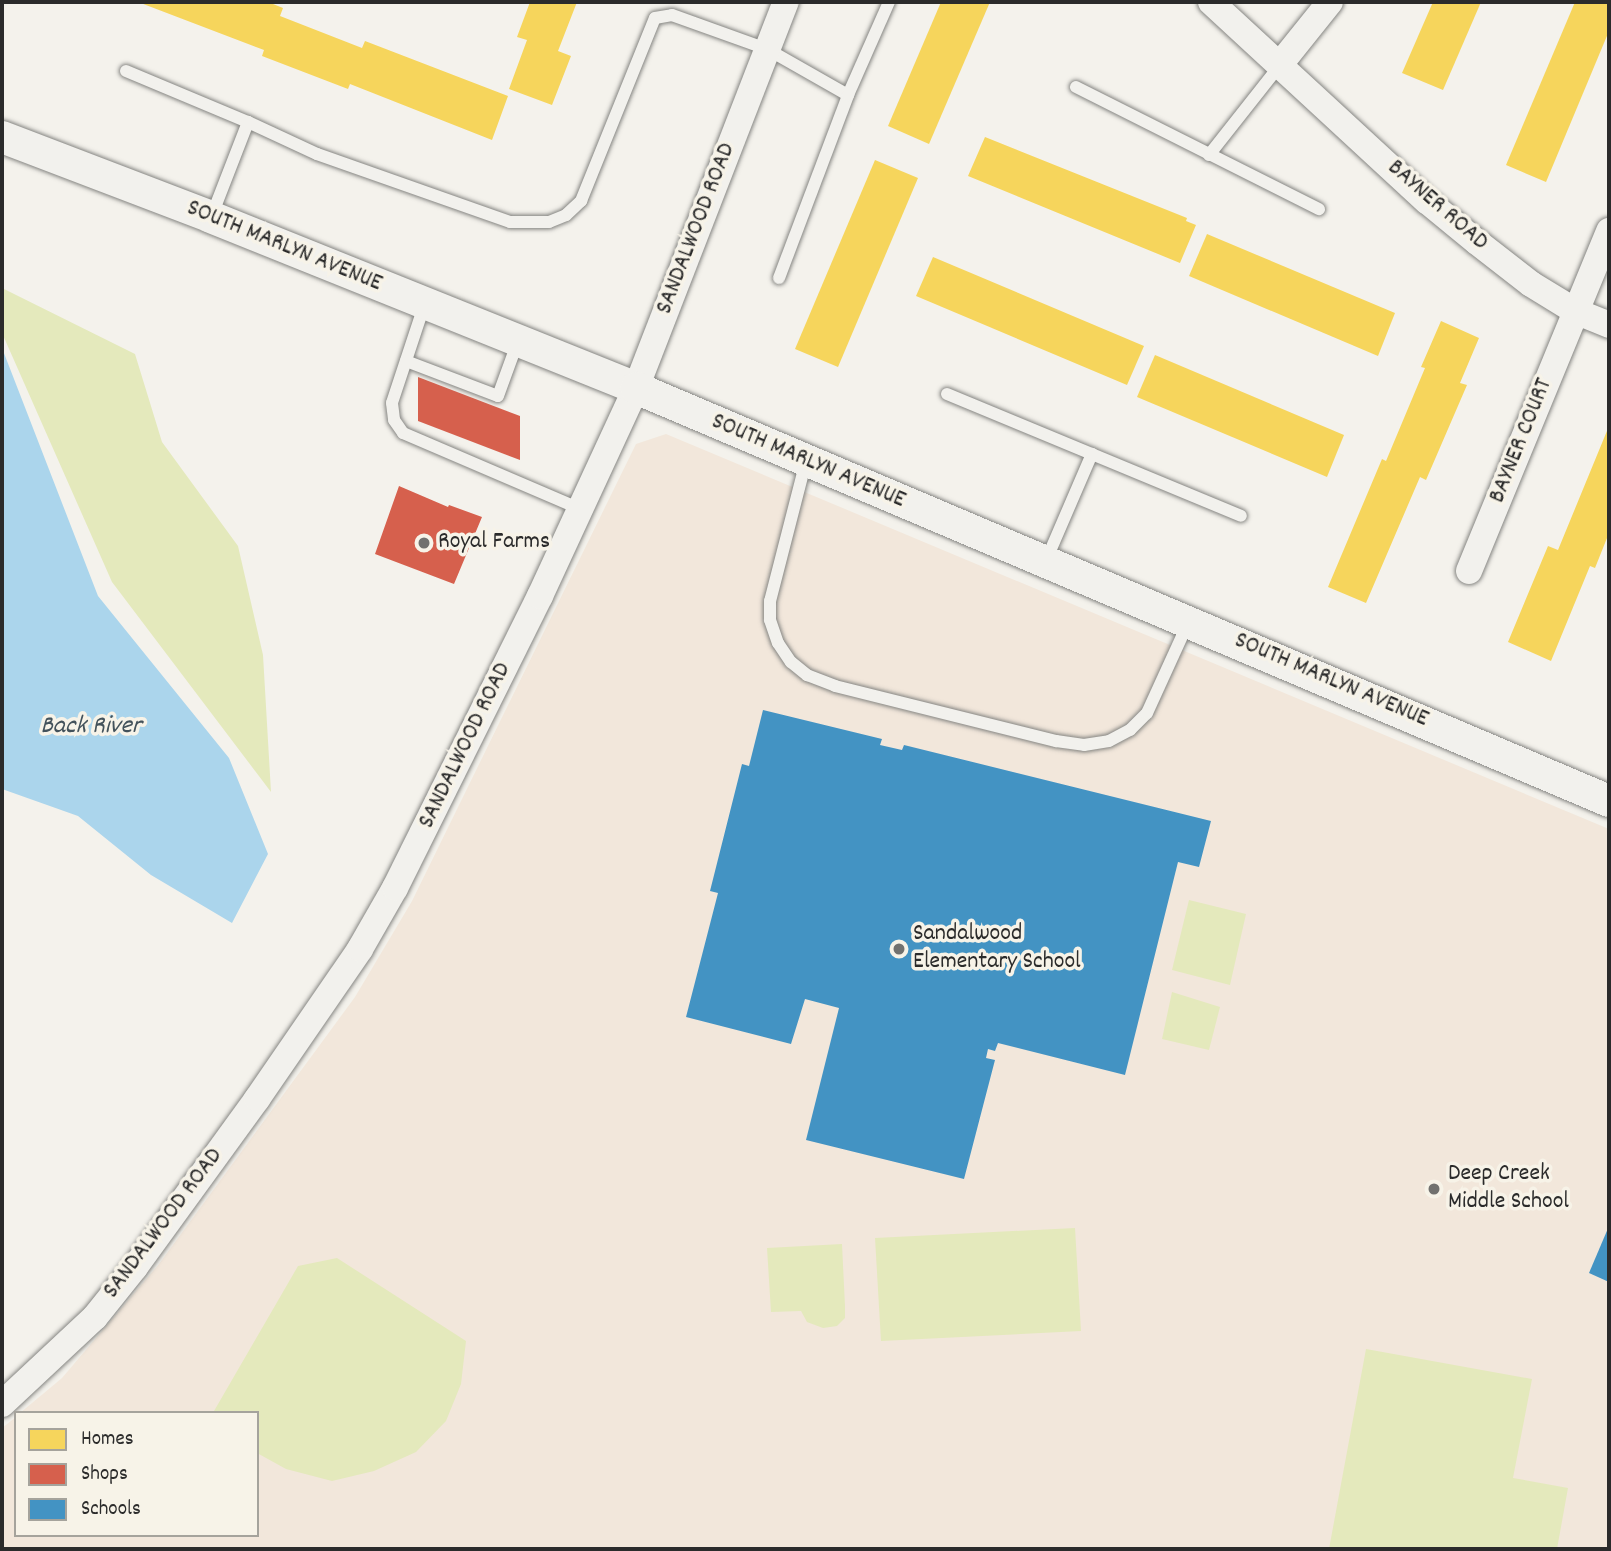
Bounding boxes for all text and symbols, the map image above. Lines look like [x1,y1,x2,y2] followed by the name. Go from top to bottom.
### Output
[651,139,743,319] street label: SANDALWOOD ROAD
[1381,154,1493,258] street label: BAYNER ROAD
[182,195,386,299] street label: SOUTH MARLYN AVENUE
[1484,375,1560,507] street label: BAYNER COURT
[707,408,909,516] street label: SOUTH MARLYN AVENUE
[438,529,550,557] place label: Royal Farms
[416,535,432,551] marker: Royal Farms
[1230,627,1432,735] street label: SOUTH MARLYN AVENUE
[413,658,519,834] street label: SANDALWOOD ROAD
[41,711,141,743] water label: Back River
[913,921,1081,977] place label: Sandalwood Elementary School
[891,941,907,957] marker: Sandalwood Elementary School
[98,1143,230,1305] street label: SANDALWOOD ROAD
[1448,1161,1569,1217] place label: Deep Creek Middle School
[1426,1181,1442,1197] marker: Deep Creek Middle School
[14,1411,259,1537] legend
[81,1425,134,1455] text: Homes
[81,1460,128,1490] text: Shops
[81,1495,141,1525] text: Schools

